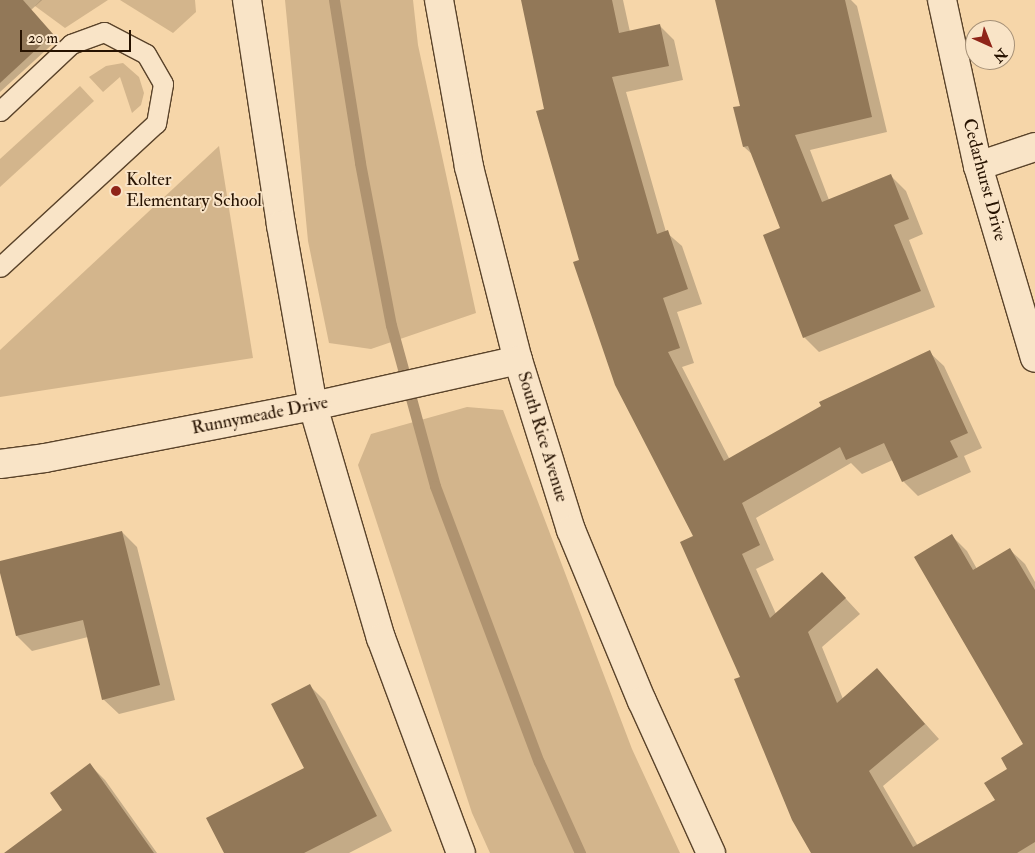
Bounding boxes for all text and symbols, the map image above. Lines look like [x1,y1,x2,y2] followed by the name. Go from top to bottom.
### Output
[22,20,134,52] scale bar
[965,20,1015,70] north arrow
[28,29,58,48] text: 20 m
[990,45,1010,66] text: N
[957,116,1011,244] street label: Cedarhurst Drive
[126,170,262,212] place label: Kolter Elementary School
[110,185,122,197] marker: Kolter Elementary School
[512,369,572,505] street label: South Rice Avenue
[190,392,330,440] street label: Runnymeade Drive

